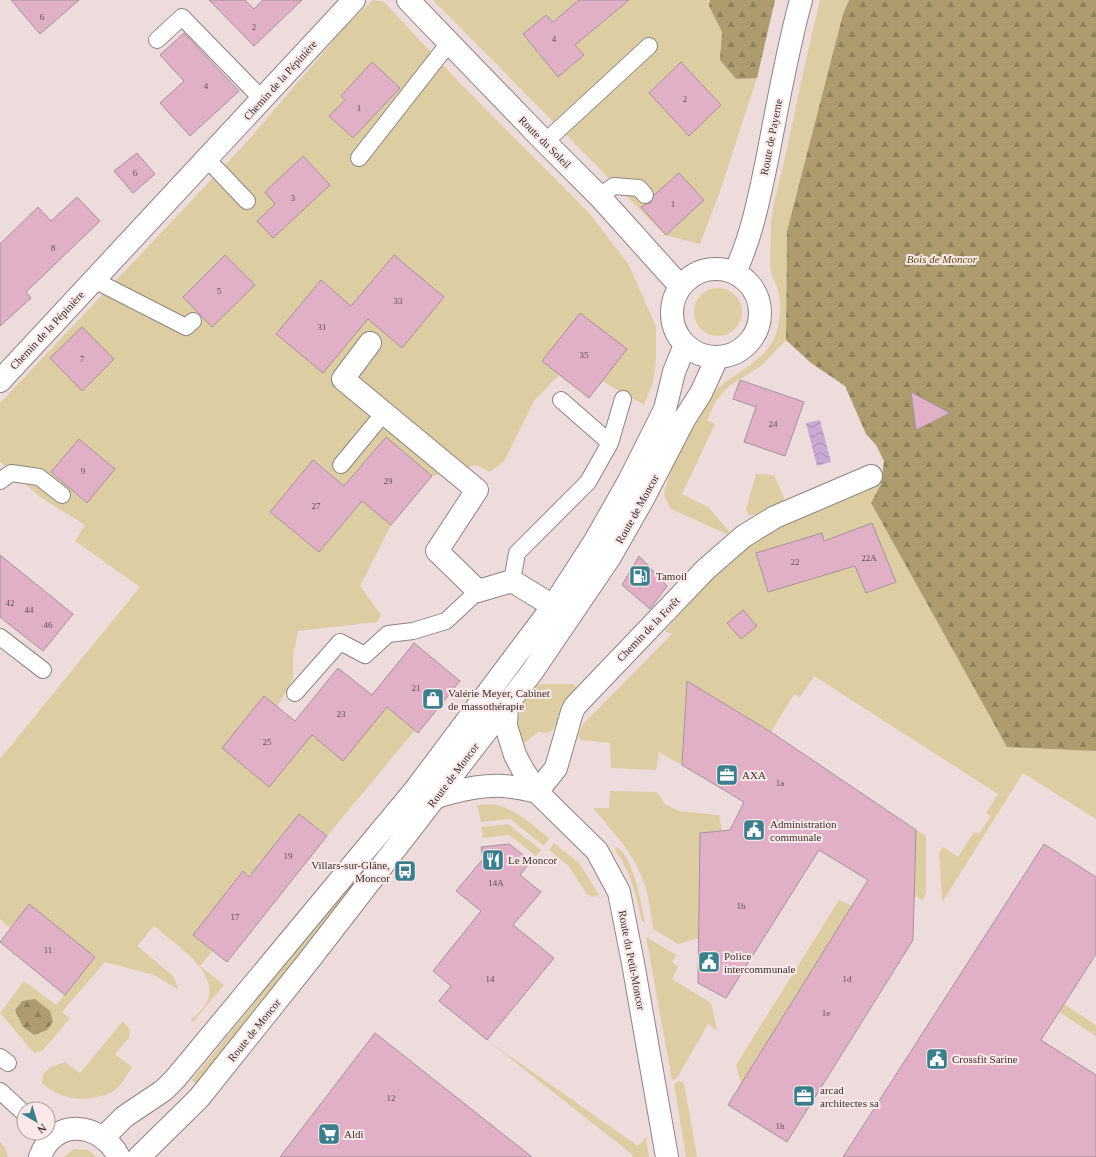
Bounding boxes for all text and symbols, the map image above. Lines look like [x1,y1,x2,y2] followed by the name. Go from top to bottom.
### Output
[40,12,45,22] house number: 6
[252,22,256,32] house number: 2
[552,34,557,44] house number: 4
[241,38,319,122] street label: Chemin de la Pépinière
[204,81,209,91] house number: 4
[683,94,687,104] house number: 2
[758,98,784,176] street label: Route de Payerne
[357,103,361,113] house number: 1
[517,114,573,170] street label: Route du Soleil
[133,168,138,178] house number: 6
[291,193,296,203] house number: 3
[671,199,675,209] house number: 1
[51,243,56,253] house number: 8
[907,253,978,265] park label: Bois de Moncor
[217,286,222,296] house number: 5
[8,288,87,372] street label: Chemin de la Pépinière
[394,296,403,306] house number: 33
[318,322,327,332] house number: 31
[580,350,589,360] house number: 35
[80,354,85,364] house number: 7
[769,419,778,429] house number: 24
[81,466,86,476] house number: 9
[613,472,661,546] street label: Route de Moncor
[384,476,393,486] house number: 29
[312,501,321,511] house number: 27
[861,553,877,563] house number: 22A
[791,557,800,567] house number: 22
[627,563,653,589] fuel station icon: Tamoil
[656,570,687,582] place label: Tamoil
[614,594,682,664] street label: Chemin de la Forêt
[6,598,15,608] house number: 42
[25,605,34,615] house number: 44
[44,620,53,630] house number: 46
[412,683,421,693] house number: 21
[420,686,446,712] shop icon: Valérie Meyer, Cabinet de massothérapie
[448,687,550,712] place label: Valérie Meyer, Cabinet de massothérapie
[337,709,346,719] house number: 23
[263,737,272,747] house number: 25
[425,740,481,809] street label: Route de Moncor
[714,762,740,788] office icon: AXA
[742,769,766,781] place label: AXA
[776,778,784,788] house number: 1a
[741,817,767,843] public building icon: Administration communale
[770,818,837,843] place label: Administration communale
[480,847,506,873] restaurant icon: Le Moncor
[284,851,293,861] house number: 19
[508,854,558,866] place label: Le Moncor
[392,858,418,884] bus stop icon: Villars-sur-Glâne, Moncor
[311,859,390,884] place label: Villars-sur-Glâne, Moncor
[488,878,504,888] house number: 14A
[737,901,746,911] house number: 1b
[616,909,648,1011] street label: Route du Petit-Moncor
[231,912,240,922] house number: 17
[44,945,52,955] house number: 11
[696,949,722,975] public building icon: Police intercommunale
[724,950,796,975] place label: Police intercommunale
[486,974,495,984] house number: 14
[843,974,852,984] house number: 1d
[225,996,283,1064] street label: Route de Moncor
[822,1008,830,1018] house number: 1e
[924,1046,950,1072] public building icon: Crossfit Sarine
[952,1053,1018,1065] place label: Crossfit Sarine
[791,1083,817,1109] office icon: arcad architectes sa
[820,1084,879,1109] place label: arcad architectes sa
[387,1093,396,1103] house number: 12
[16,1101,56,1141] north arrow
[316,1121,342,1147] supermarket icon: Aldi
[776,1121,785,1131] house number: 1h
[35,1122,49,1136] text: N
[344,1128,364,1140] place label: Aldi

